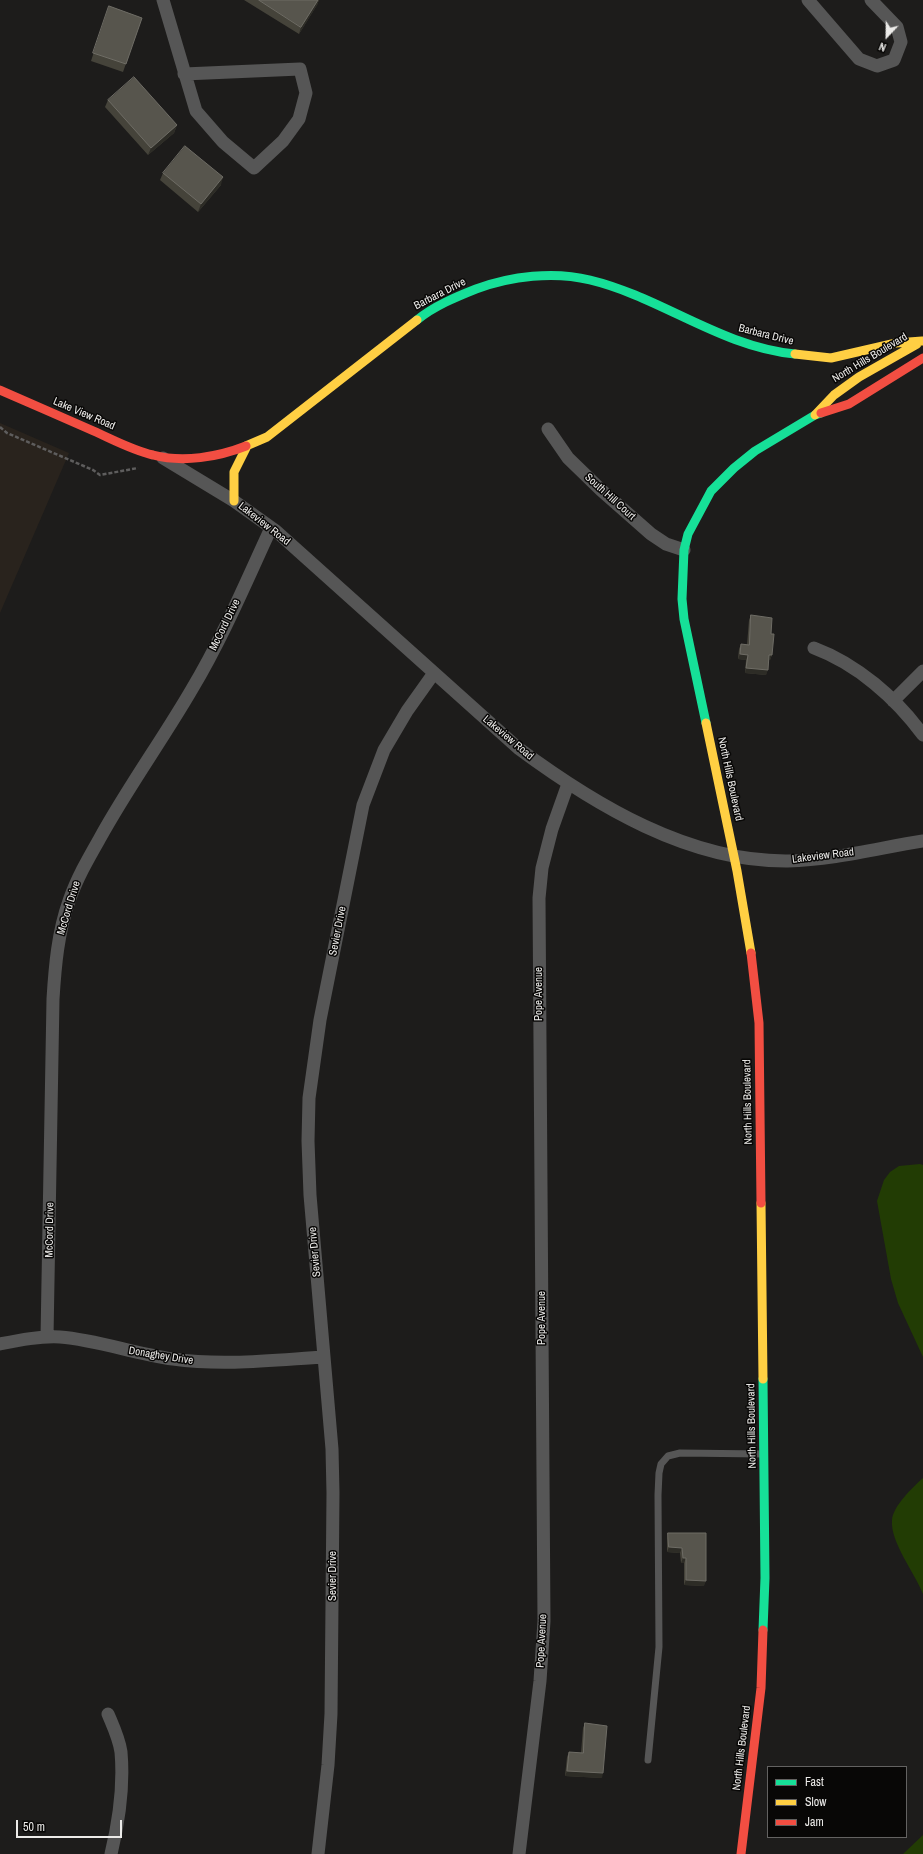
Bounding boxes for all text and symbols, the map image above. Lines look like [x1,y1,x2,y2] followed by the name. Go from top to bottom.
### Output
[867,16,907,56] north arrow
[877,39,888,55] text: N
[412,275,468,313] street label: Barbara Drive
[737,322,795,348] street label: Barbara Drive
[830,330,910,386] street label: North Hills Boulevard
[51,395,117,433] street label: Lake View Road
[582,471,638,523] street label: South Hill Court
[235,500,293,548] street label: Lakeview Road
[207,597,243,653] street label: McCord Drive
[480,713,536,763] street label: Lakeview Road
[715,736,745,822] street label: North Hills Boulevard
[791,846,855,866] street label: Lakeview Road
[55,879,83,937] street label: McCord Drive
[327,905,349,957] street label: Sevier Drive
[532,967,546,1021] street label: Pope Avenue
[741,1059,755,1145] street label: North Hills Boulevard
[43,1202,57,1258] street label: McCord Drive
[306,1226,324,1278] street label: Sevier Drive
[535,1291,549,1345] street label: Pope Avenue
[128,1344,194,1368] street label: Donaghey Drive
[745,1383,759,1469] street label: North Hills Boulevard
[326,1551,340,1601] street label: Sevier Drive
[534,1614,550,1668] street label: Pope Avenue
[730,1705,754,1791] street label: North Hills Boulevard
[767,1766,907,1838] legend
[805,1774,824,1790] text: Fast
[805,1794,826,1810] text: Slow
[18,1812,124,1838] scale bar
[805,1814,824,1830] text: Jam
[23,1819,45,1835] text: 50 m

